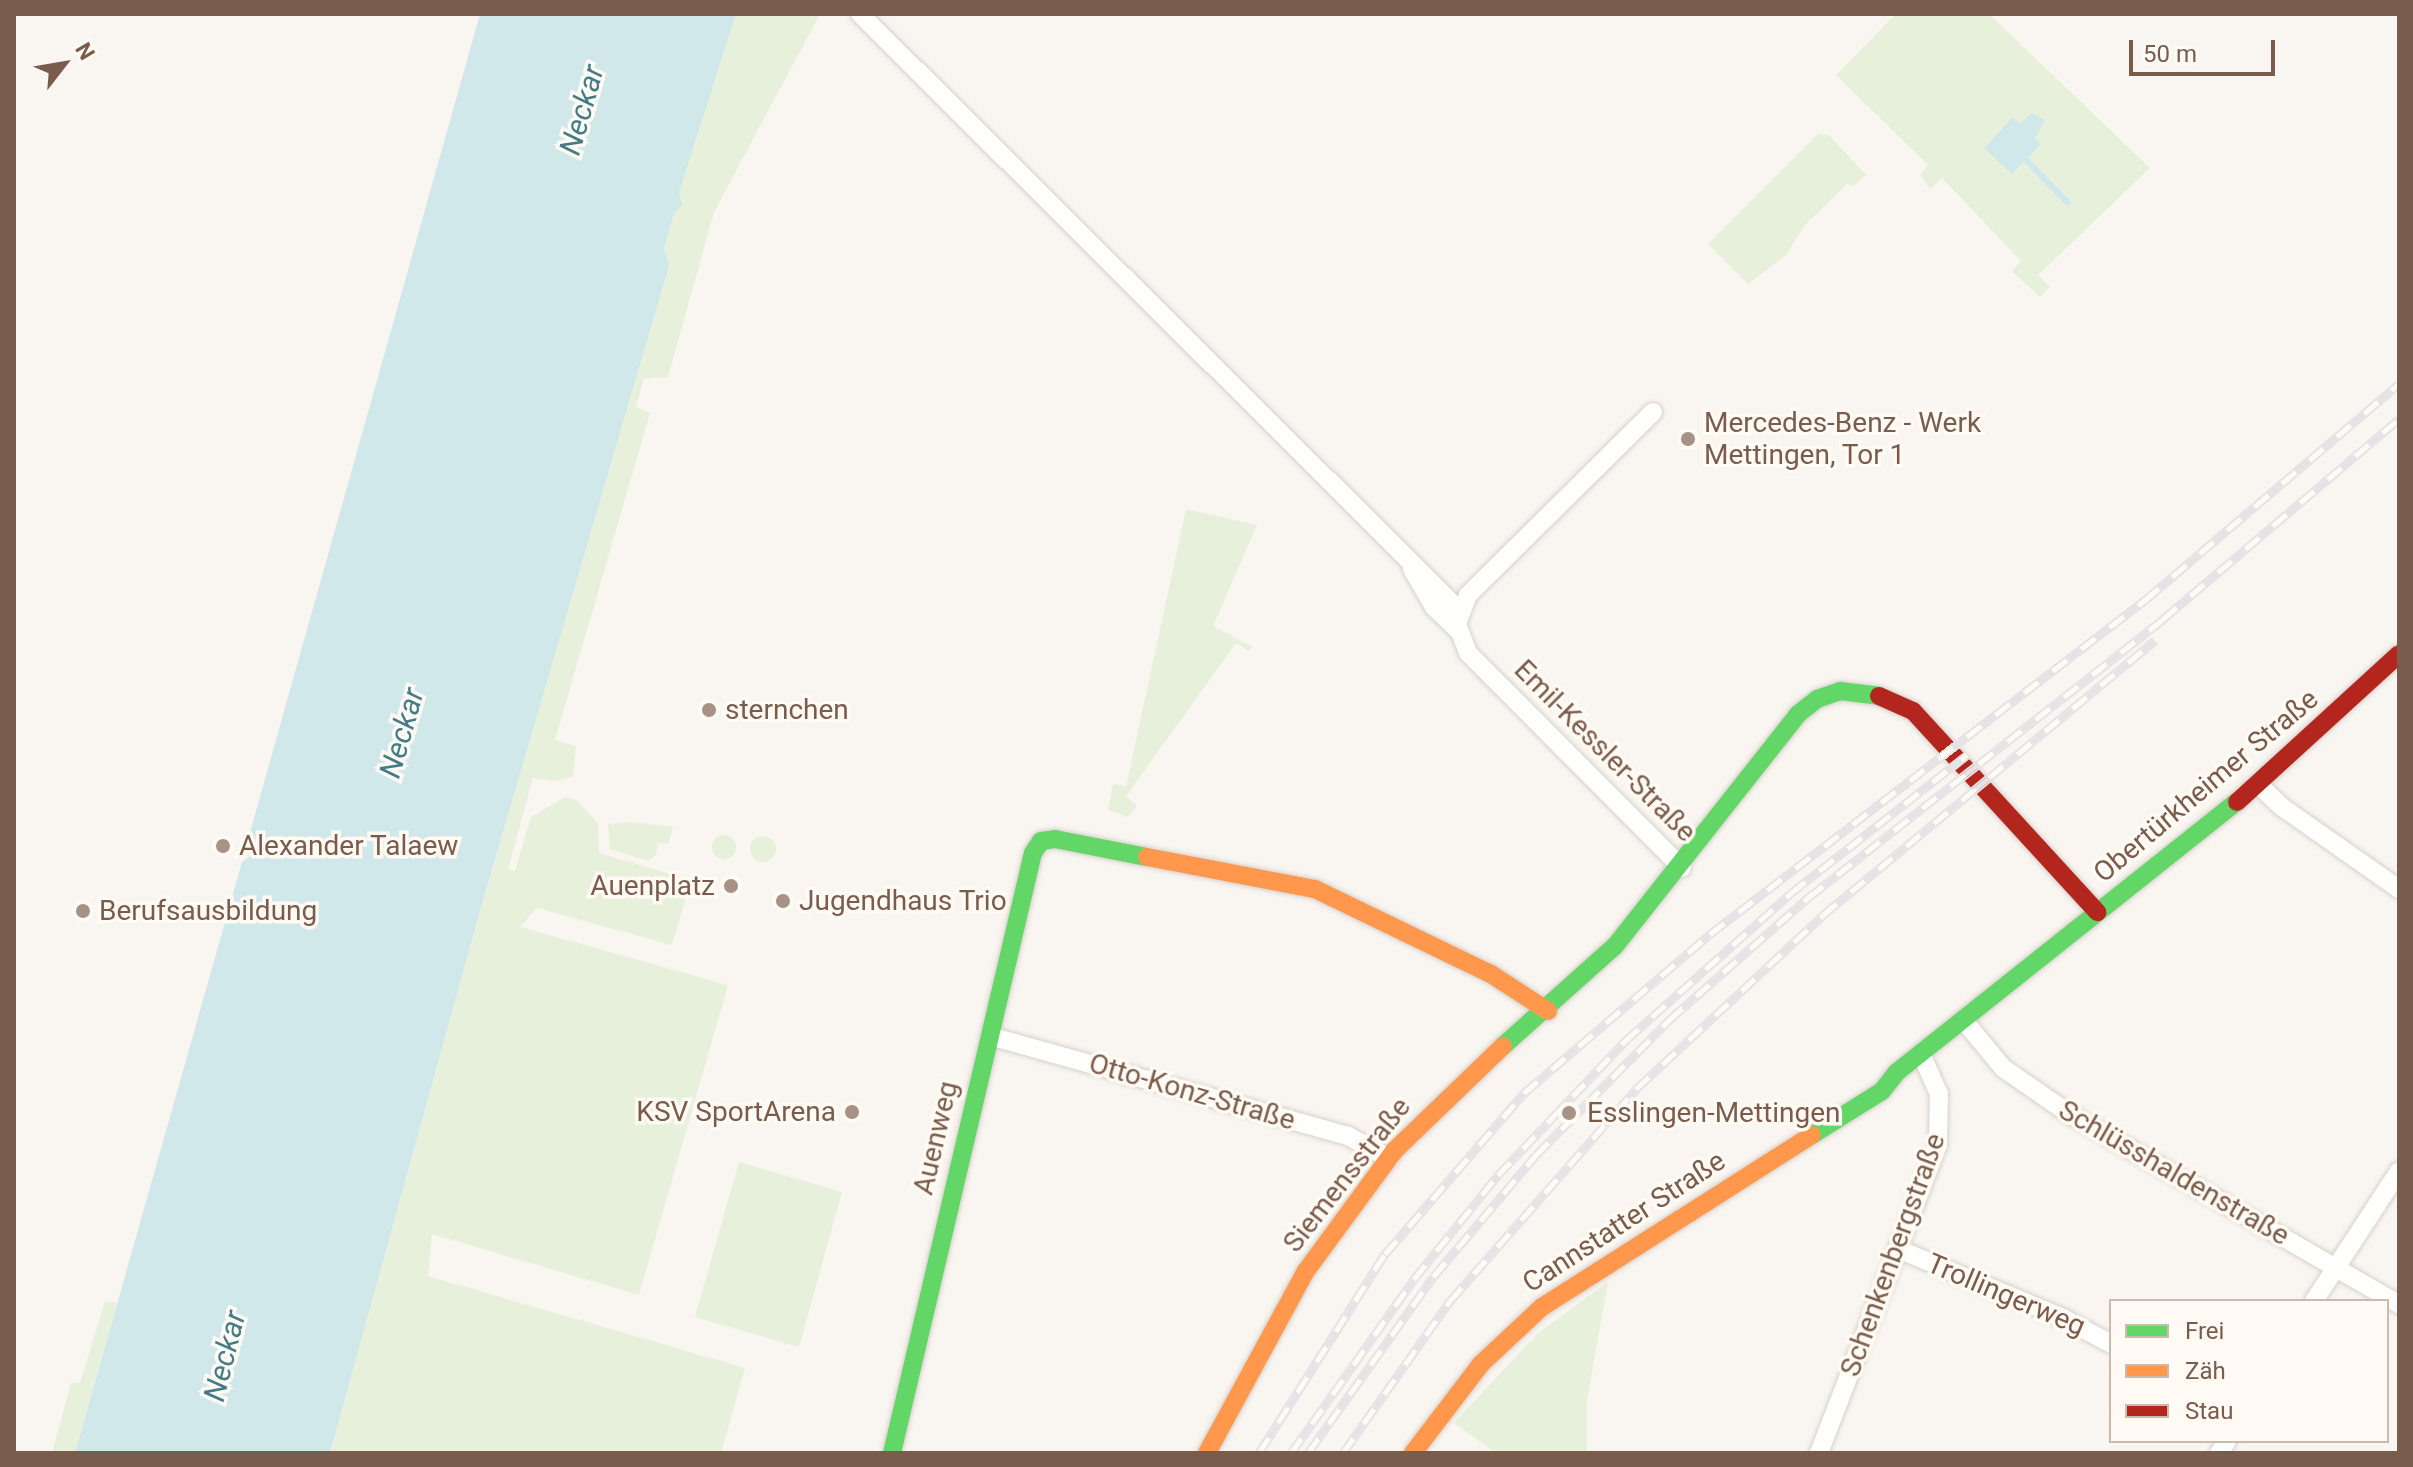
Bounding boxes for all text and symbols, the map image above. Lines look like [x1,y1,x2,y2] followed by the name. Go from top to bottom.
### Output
[24,24,104,104] north arrow
[2133,24,2279,74] scale bar
[70,38,100,64] text: N
[2143,40,2197,68] text: 50 m
[552,61,612,159] water label: Neckar
[1704,406,1981,472] place label: Mercedes-Benz - Werk Mettingen, Tor 1
[1679,430,1697,448] marker: Mercedes-Benz - Werk Mettingen, Tor 1
[1507,653,1703,849] street label: Emil-Kessler-Straße
[2087,682,2325,890] street label: Obertürkheimer Straße
[372,684,432,782] water label: Neckar
[725,693,849,727] place label: sternchen
[700,701,718,719] marker: sternchen
[239,829,459,863] place label: Alexander Talaew
[214,837,232,855] marker: Alexander Talaew
[590,869,715,903] place label: Auenplatz
[722,877,740,895] marker: Auenplatz
[799,884,1007,918] place label: Jugendhaus Trio
[774,892,792,910] marker: Jugendhaus Trio
[99,894,317,928] place label: Berufsausbildung
[74,902,92,920] marker: Berufsausbildung
[1085,1047,1299,1137] street label: Otto-Konz-Straße
[907,1078,965,1198] street label: Auenweg
[1276,1091,1418,1259] street label: Siemensstraße
[2053,1093,2295,1253] street label: Schlüsshaldenstraße
[636,1095,836,1129] place label: KSV SportArena
[1587,1096,1841,1130] place label: Esslingen-Mettingen
[1558,1102,1580,1124] marker: Esslingen-Mettingen
[843,1103,861,1121] marker: KSV SportArena
[1833,1129,1953,1381] street label: Schenkenbergstraße
[1517,1144,1731,1300] street label: Cannstatter Straße
[1922,1247,2090,1343] street label: Trollingerweg
[2109,1299,2389,1443] legend
[196,1307,254,1405] water label: Neckar
[2185,1317,2224,1345] text: Frei
[2185,1357,2226,1385] text: Zäh
[2185,1397,2233,1425] text: Stau

